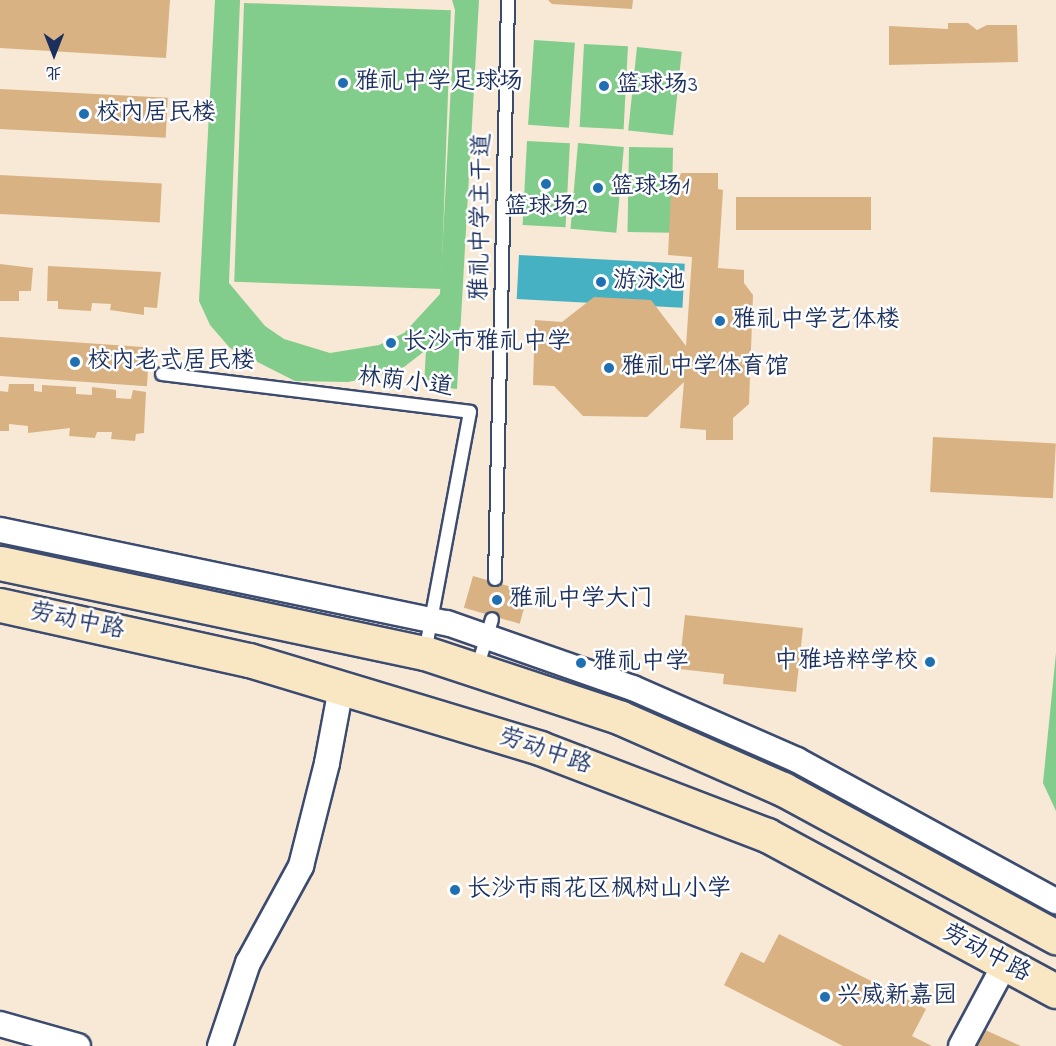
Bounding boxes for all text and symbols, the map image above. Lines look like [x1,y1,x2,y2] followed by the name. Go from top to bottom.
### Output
[24,24,84,84] north arrow
[46,60,62,84] text: 北
[355,69,523,97] place label: 雅礼中学足球场
[616,72,698,100] place label: 篮球场3
[336,76,350,90] marker: 雅礼中学足球场
[597,79,611,93] marker: 篮球场3
[96,100,216,128] place label: 校内居民楼
[77,107,91,121] marker: 校内居民楼
[466,133,498,301] street label: 雅礼中学主干道
[610,174,690,202] place label: 篮球场1
[539,177,553,191] marker: 篮球场2
[591,181,605,195] marker: 篮球场1
[504,194,588,222] place label: 篮球场2
[613,268,685,296] place label: 游泳池
[594,275,608,289] marker: 游泳池
[732,307,900,335] place label: 雅礼中学艺体楼
[713,314,727,328] marker: 雅礼中学艺体楼
[403,329,571,357] place label: 长沙市雅礼中学
[384,336,398,350] marker: 长沙市雅礼中学
[87,348,255,376] place label: 校内老式居民楼
[621,354,789,382] place label: 雅礼中学体育馆
[68,355,82,369] marker: 校内老式居民楼
[602,361,616,375] marker: 雅礼中学体育馆
[356,363,454,403] street label: 林荫小道
[509,586,653,614] place label: 雅礼中学大门
[490,593,504,607] marker: 雅礼中学大门
[27,598,127,646] street label: 劳动中路
[774,648,918,676] place label: 中雅培粹学校
[593,649,689,677] place label: 雅礼中学
[923,655,937,669] marker: 中雅培粹学校
[574,656,588,670] marker: 雅礼中学
[495,723,595,781] street label: 劳动中路
[467,876,731,904] place label: 长沙市雨花区枫树山小学
[448,883,462,897] marker: 长沙市雨花区枫树山小学
[937,919,1035,989] street label: 劳动中路
[837,983,957,1011] place label: 兴威新嘉园
[818,990,832,1004] marker: 兴威新嘉园

